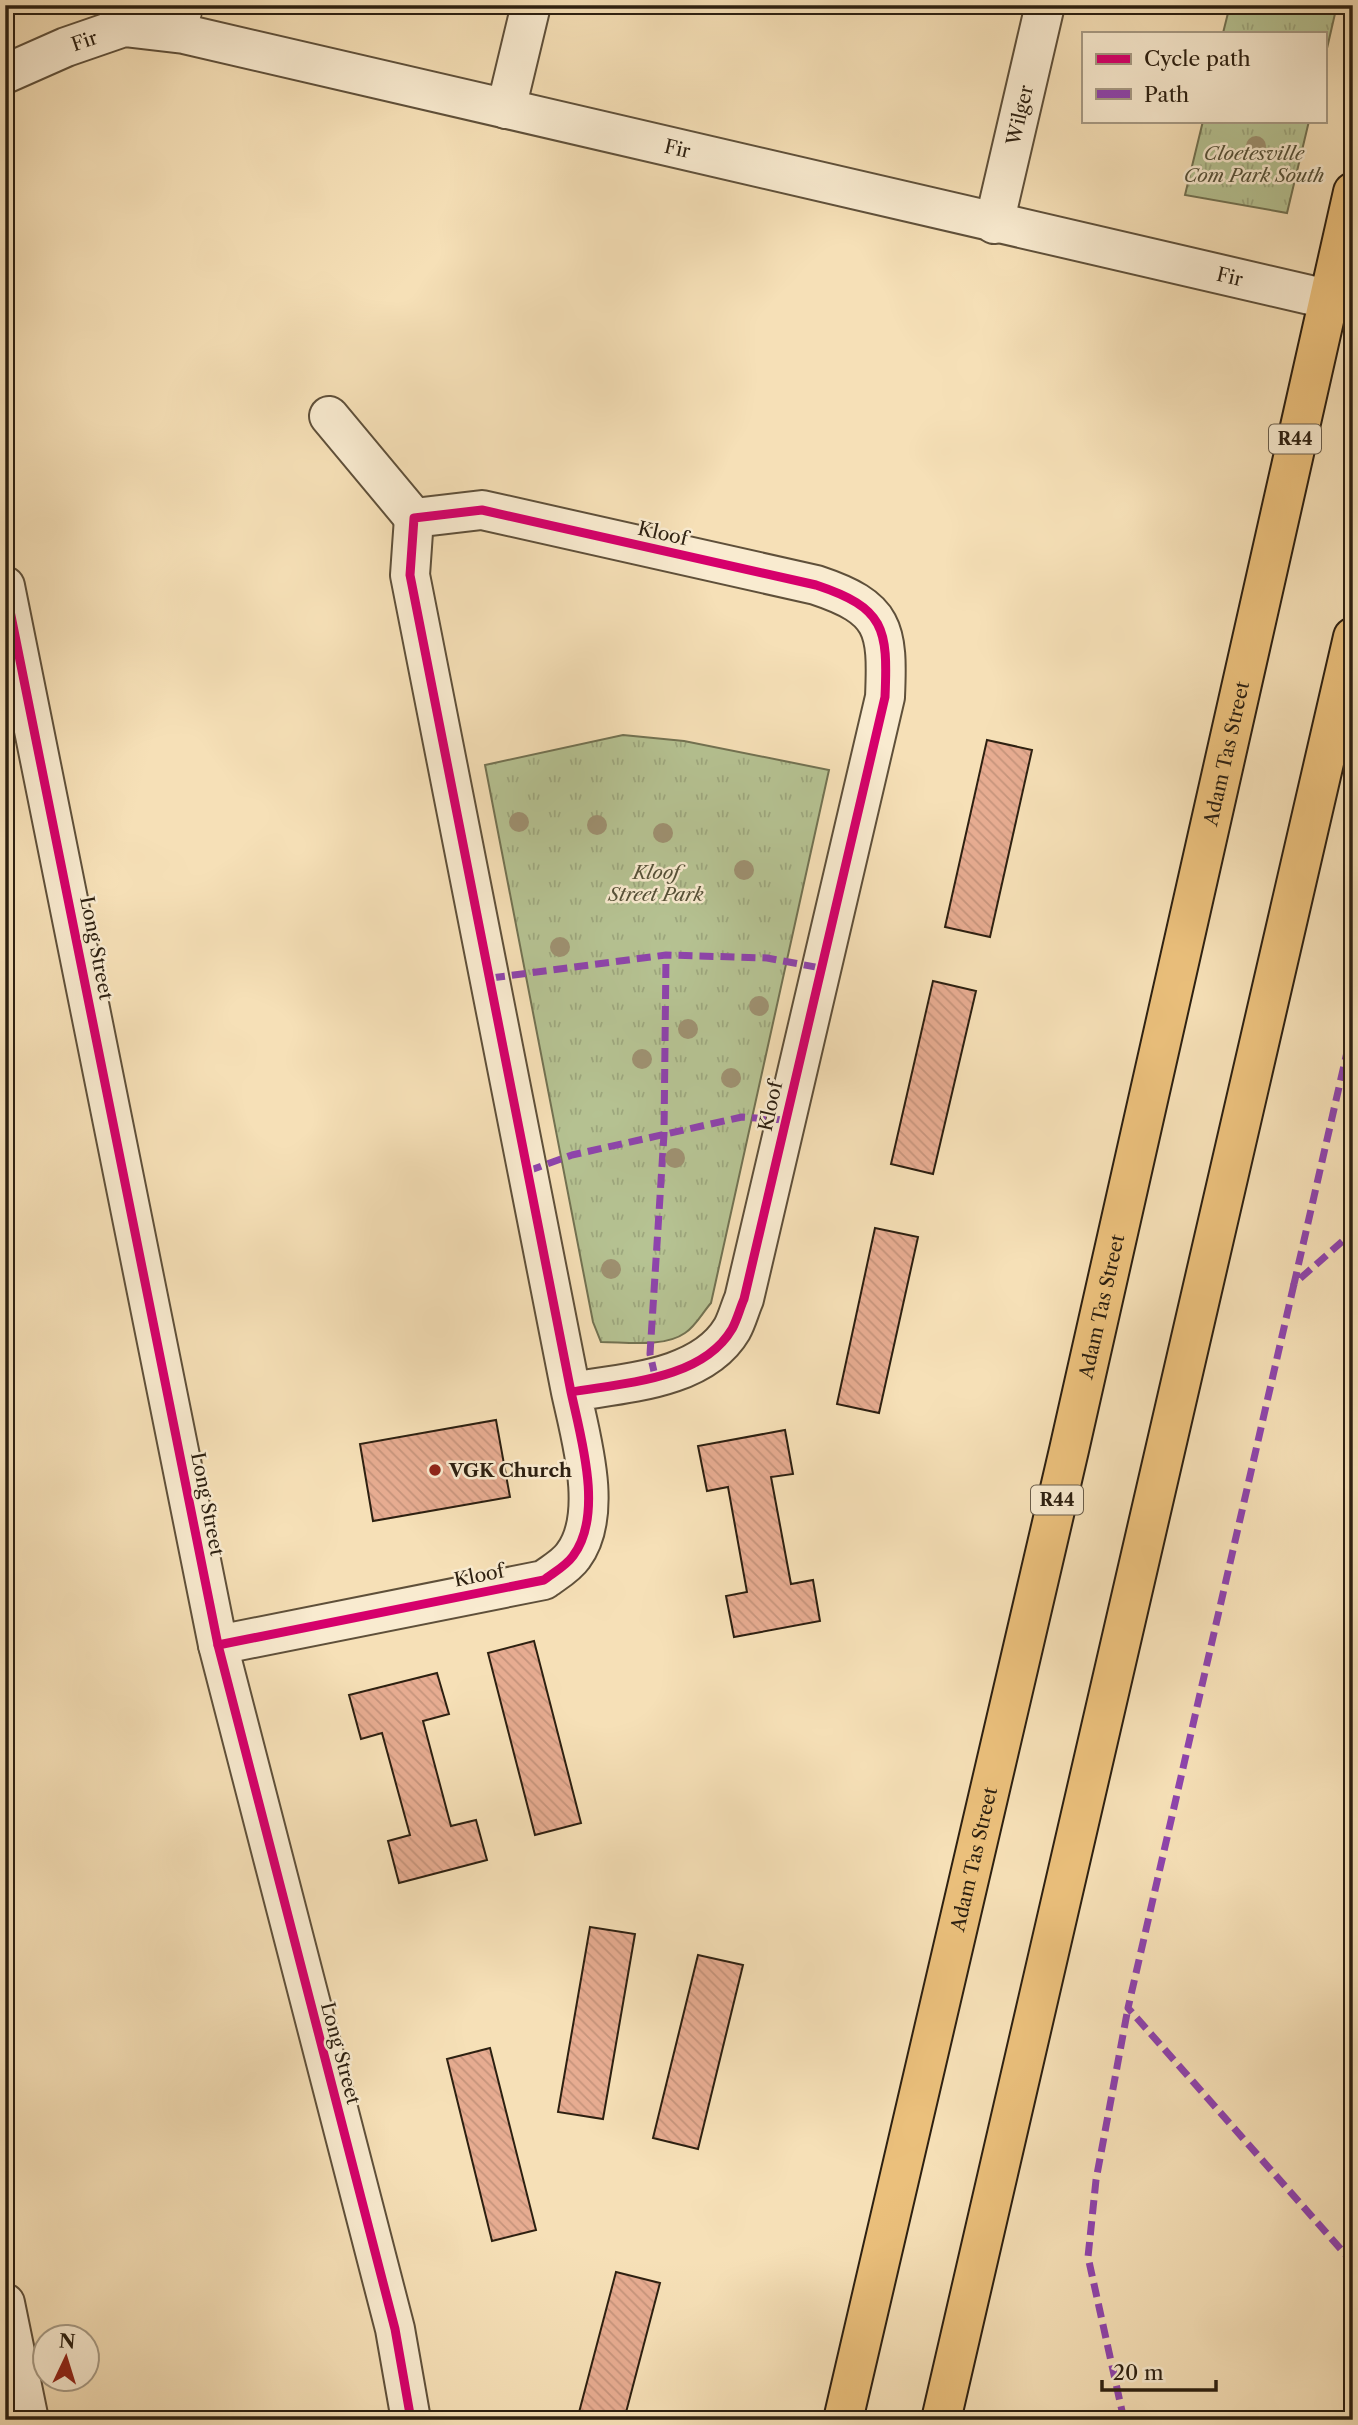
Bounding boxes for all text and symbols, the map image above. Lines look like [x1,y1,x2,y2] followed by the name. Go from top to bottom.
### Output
[68,26,100,56] street label: Fir
[1082,32,1326,122] legend
[1144,46,1251,71] text: Cycle path
[1144,82,1189,107] text: Path
[1002,83,1038,148] street label: Wilger
[662,135,693,163] street label: Fir
[1184,142,1324,187] park label: Cloetesville Com Park South
[1214,263,1245,291] street label: Fir
[1269,424,1321,454] road number: R44
[636,517,692,551] street label: Kloof
[1199,679,1254,829] street label: Adam Tas Street
[607,861,704,906] park label: Kloof Street Park
[75,894,118,1002] street label: Long Street
[754,1077,788,1133] street label: Kloof
[1074,1232,1129,1382] street label: Adam Tas Street
[186,1450,229,1558] street label: Long Street
[448,1459,572,1482] place label: VGK Church
[427,1462,443,1478] marker: VGK Church
[1031,1485,1083,1514] road number: R44
[452,1559,508,1592] street label: Kloof
[946,1784,1002,1934] street label: Adam Tas Street
[316,1999,365,2107] street label: Long Street
[32,2324,102,2394] north arrow
[58,2329,76,2354] text: N
[1102,2348,1216,2392] scale bar
[1113,2360,1164,2385] text: 20 m

